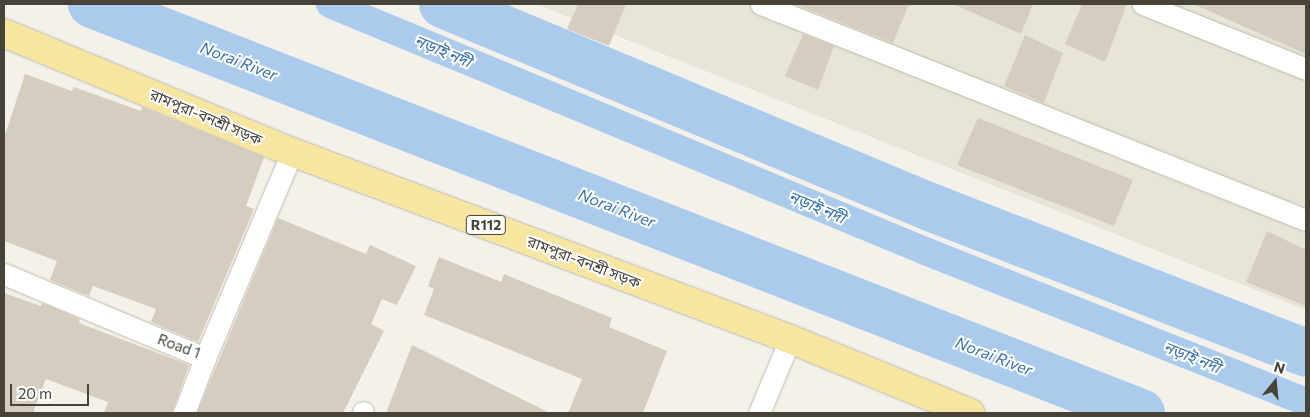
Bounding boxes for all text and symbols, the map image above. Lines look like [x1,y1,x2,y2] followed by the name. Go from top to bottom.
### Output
[412,31,474,71] water label: নড়াই নদী
[198,38,280,84] water label: Norai River
[147,85,265,149] street label: রামপুরা-বনশ্রী সড়ক
[576,185,658,231] water label: Norai River
[786,187,848,227] water label: নড়াই নদী
[465,214,507,236] road number: R112
[525,232,643,292] street label: রামপুরা-বনশ্রী সড়ক
[155,330,203,362] street label: Road 1
[953,333,1035,379] water label: Norai River
[1161,337,1223,377] water label: নড়াই নদী
[1250,357,1300,407] north arrow
[1272,358,1287,377] text: N
[12,374,91,406] scale bar
[18,384,52,402] text: 20 m

